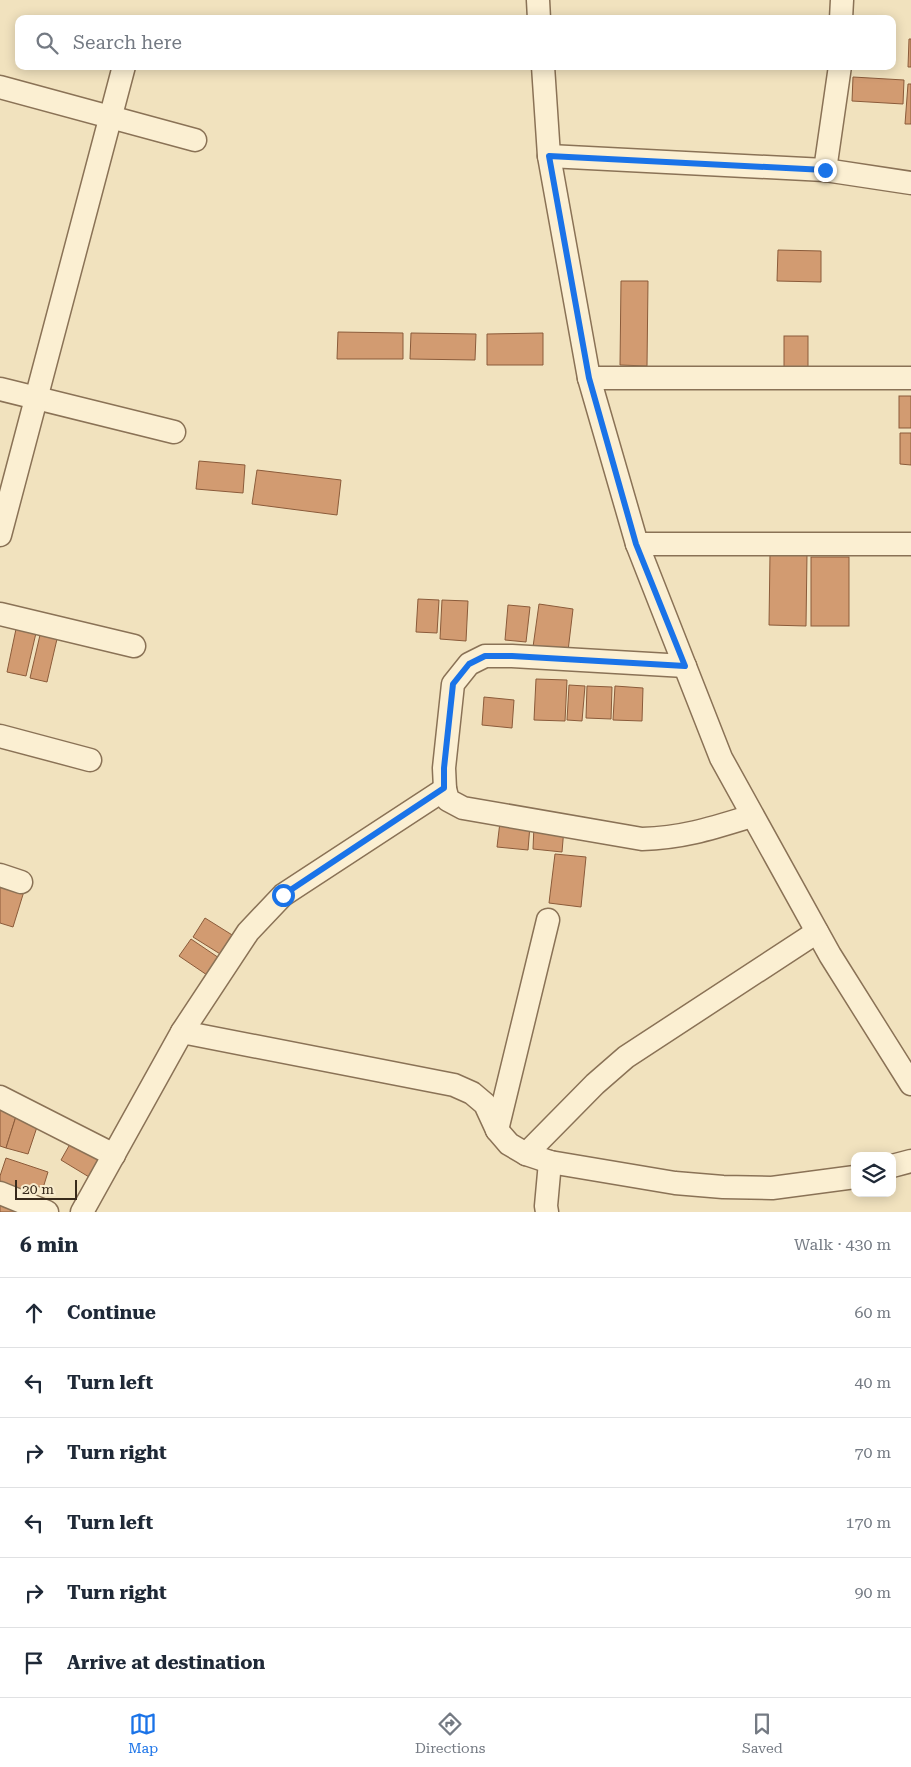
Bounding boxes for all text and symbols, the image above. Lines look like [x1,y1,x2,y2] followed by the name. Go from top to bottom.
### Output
[15,15,896,70] search box
[33,29,61,57] icon: search
[73,31,182,54] text: Search here
[814,159,837,182] route end
[272,884,295,907] route start
[851,1152,896,1197] map controls
[851,1152,896,1197] button: layers
[15,1177,78,1200] scale bar
[22,1181,54,1197] text: 20 m
[20,1233,78,1257] text: 6 min
[794,1235,891,1254] text: Walk · 430 m
[20,1299,48,1327] icon: ahead
[67,1301,156,1324] text: Continue
[854,1303,891,1322] text: 60 m
[20,1369,48,1397] icon: left
[67,1371,153,1394] text: Turn left
[854,1373,891,1392] text: 40 m
[20,1439,48,1467] icon: right
[67,1441,167,1464] text: Turn right
[854,1443,891,1462] text: 70 m
[20,1509,48,1537] icon: left
[67,1511,153,1534] text: Turn left
[845,1513,891,1532] text: 170 m
[20,1579,48,1607] icon: right
[67,1581,167,1604] text: Turn right
[854,1583,891,1602] text: 90 m
[20,1649,48,1677] icon: arrive
[67,1651,265,1674] text: Arrive at destination
[128,1710,158,1756] tab: Map
[415,1710,485,1756] tab: Directions
[742,1710,783,1756] tab: Saved

